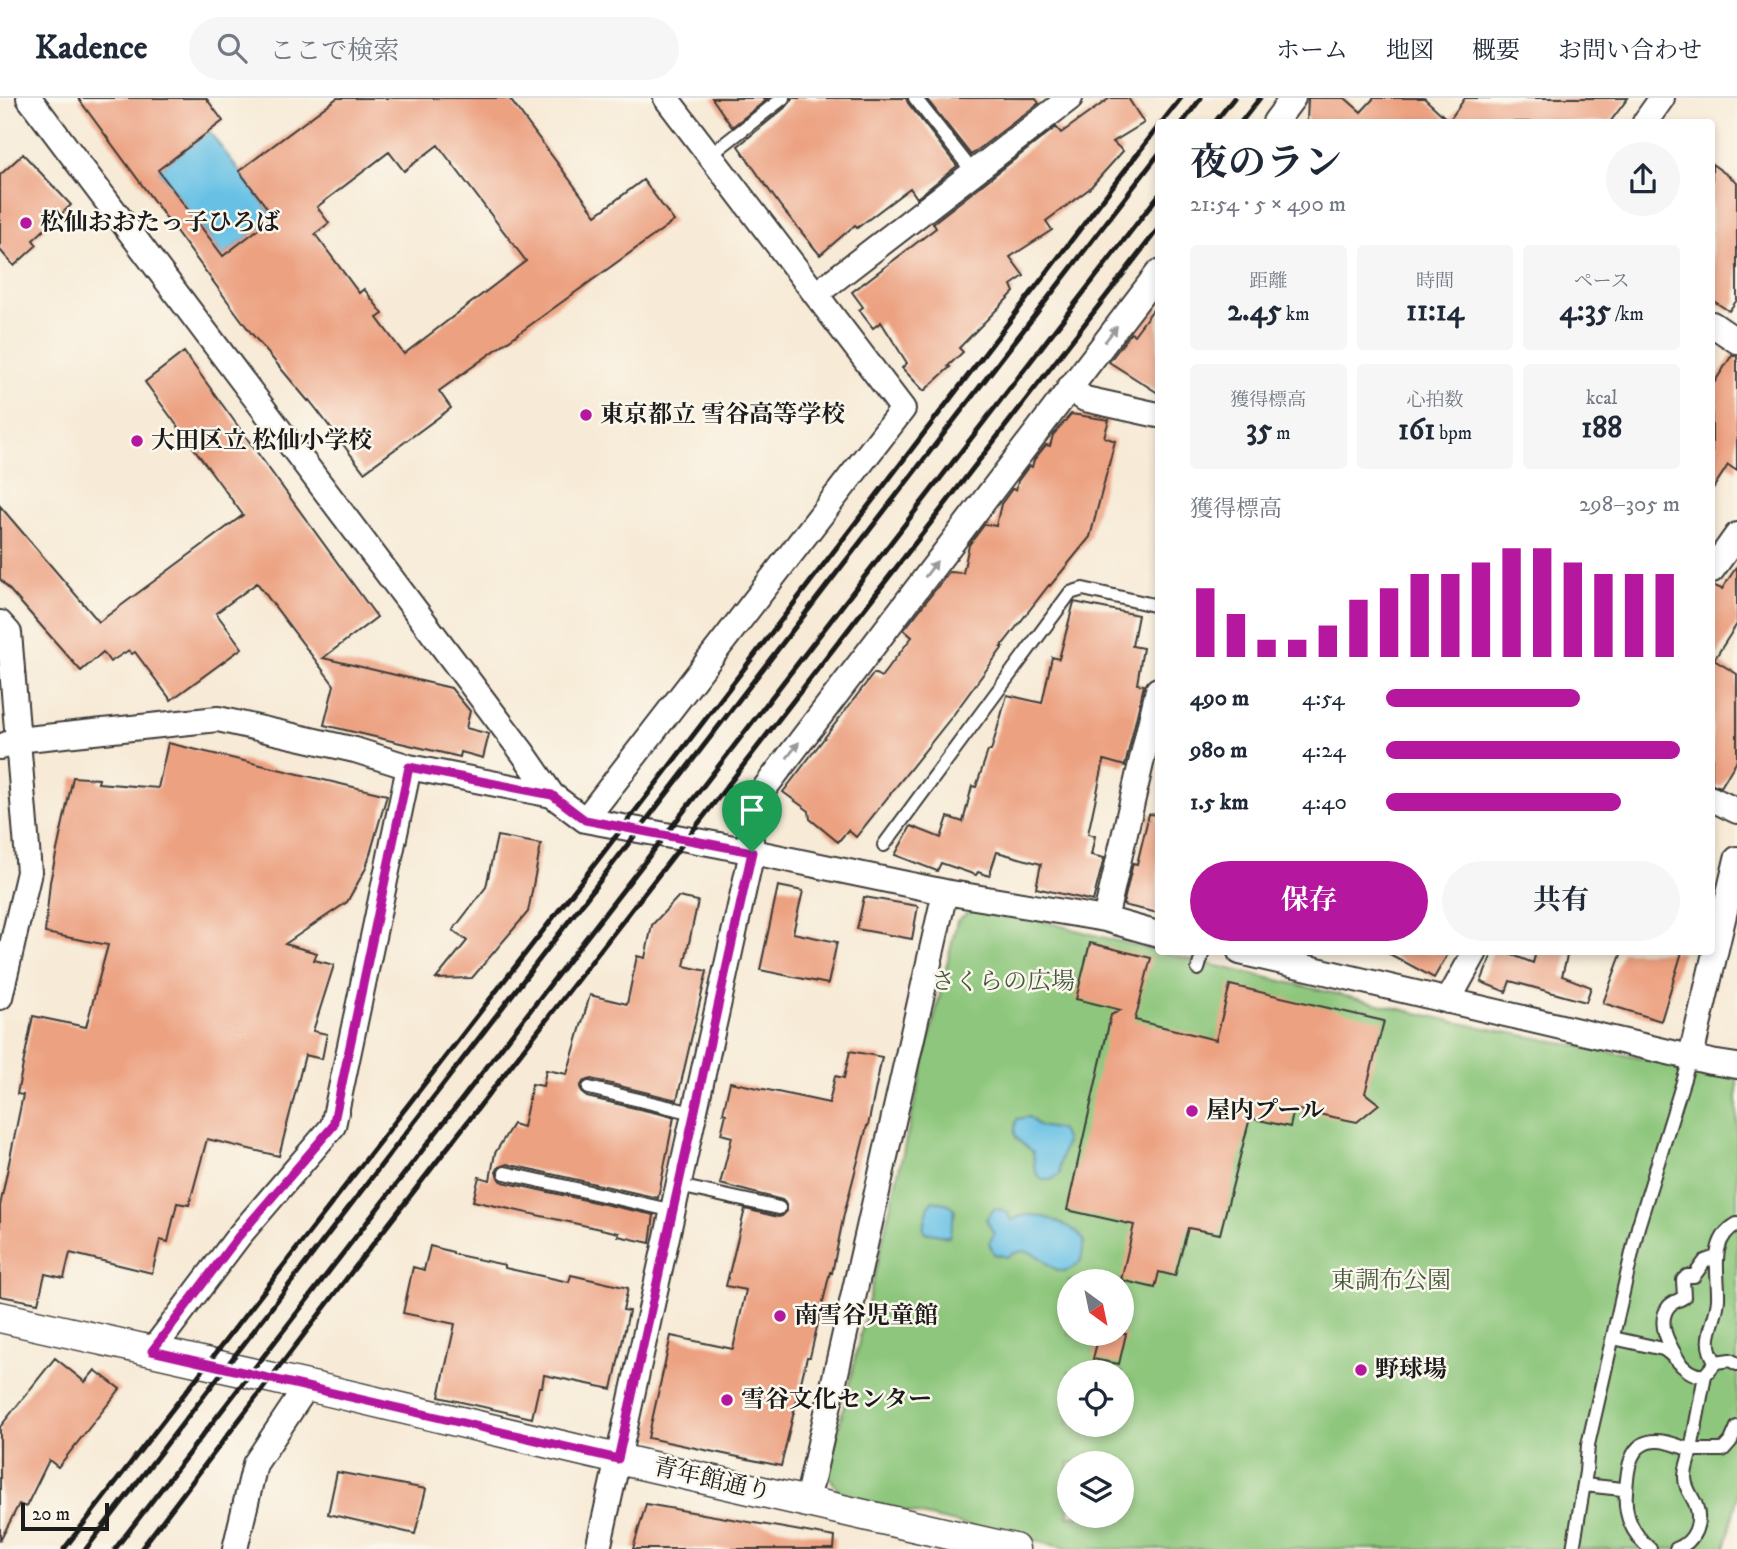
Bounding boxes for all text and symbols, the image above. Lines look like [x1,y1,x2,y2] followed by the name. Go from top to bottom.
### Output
[189,17,679,80] search box
[35,28,147,69] text: Kadence
[213,29,251,67] icon: search
[269,35,399,68] text: ここで検索
[1276,36,1348,66] text: ホーム
[1386,36,1434,66] text: 地図
[1472,36,1520,66] text: 概要
[1558,36,1702,66] text: お問い合わせ
[1190,140,1342,188] text: 夜のラン
[1606,142,1680,216] button: share
[1190,190,1346,219] text: 21:54 · 5 × 490 m
[40,208,280,238] place label: 松仙おおたっ子ひろば
[18,215,34,231] marker: 松仙おおたっ子ひろば
[1249,270,1287,293] text: 距離
[1416,270,1454,293] text: 時間
[1574,270,1630,293] text: ペース
[1227,293,1282,330] text: 2.45
[1406,293,1464,330] text: 11:14
[1560,293,1611,330] text: 4:35
[1282,303,1310,326] text: km
[1611,303,1644,326] text: /km
[1103,326,1118,344] one-way arrow
[1586,387,1617,410] text: kcal
[1230,389,1306,412] text: 獲得標高
[1406,389,1464,412] text: 心拍数
[600,400,845,430] place label: 東京都立 雪谷高等学校
[578,407,594,423] marker: 東京都立 雪谷高等学校
[1581,410,1622,447] text: 188
[1246,412,1272,449] text: 35
[1398,412,1435,449] text: 161
[1272,422,1291,445] text: m
[1435,422,1472,445] text: bpm
[151,426,372,456] place label: 大田区立 松仙小学校
[129,433,145,449] marker: 大田区立 松仙小学校
[1579,490,1680,519] text: 298–305 m
[1190,495,1282,524] text: 獲得標高
[924,560,938,579] one-way arrow
[1190,684,1249,713] text: 490 m
[1302,684,1345,713] text: 4:54
[1190,736,1248,765] text: 980 m
[1302,736,1346,765] text: 4:24
[786,742,801,760] one-way arrow
[722,780,782,852] pin
[1190,788,1249,817] text: 1.5 km
[1302,788,1347,817] text: 4:40
[733,791,771,829] icon: arrive
[1190,861,1428,941] button: 保存
[1442,861,1680,941] button: 共有
[931,967,1075,997] park label: さくらの広場
[1206,1096,1325,1126] place label: 屋内プール
[1184,1103,1200,1119] marker: 屋内プール
[1331,1266,1451,1296] park label: 東調布公園
[1057,1269,1134,1346] north arrow
[1057,1269,1134,1528] map controls
[794,1301,938,1331] place label: 南雪谷児童館
[772,1308,788,1324] marker: 南雪谷児童館
[1375,1355,1447,1385] place label: 野球場
[1057,1360,1134,1437] button: locate
[1353,1362,1369,1378] marker: 野球場
[741,1385,932,1415] place label: 雪谷文化センター
[719,1392,735,1408] marker: 雪谷文化センター
[1057,1451,1134,1528] button: layers
[650,1452,774,1508] street label: 青年館通り
[21,1500,108,1532] scale bar
[32,1503,70,1526] text: 20 m

